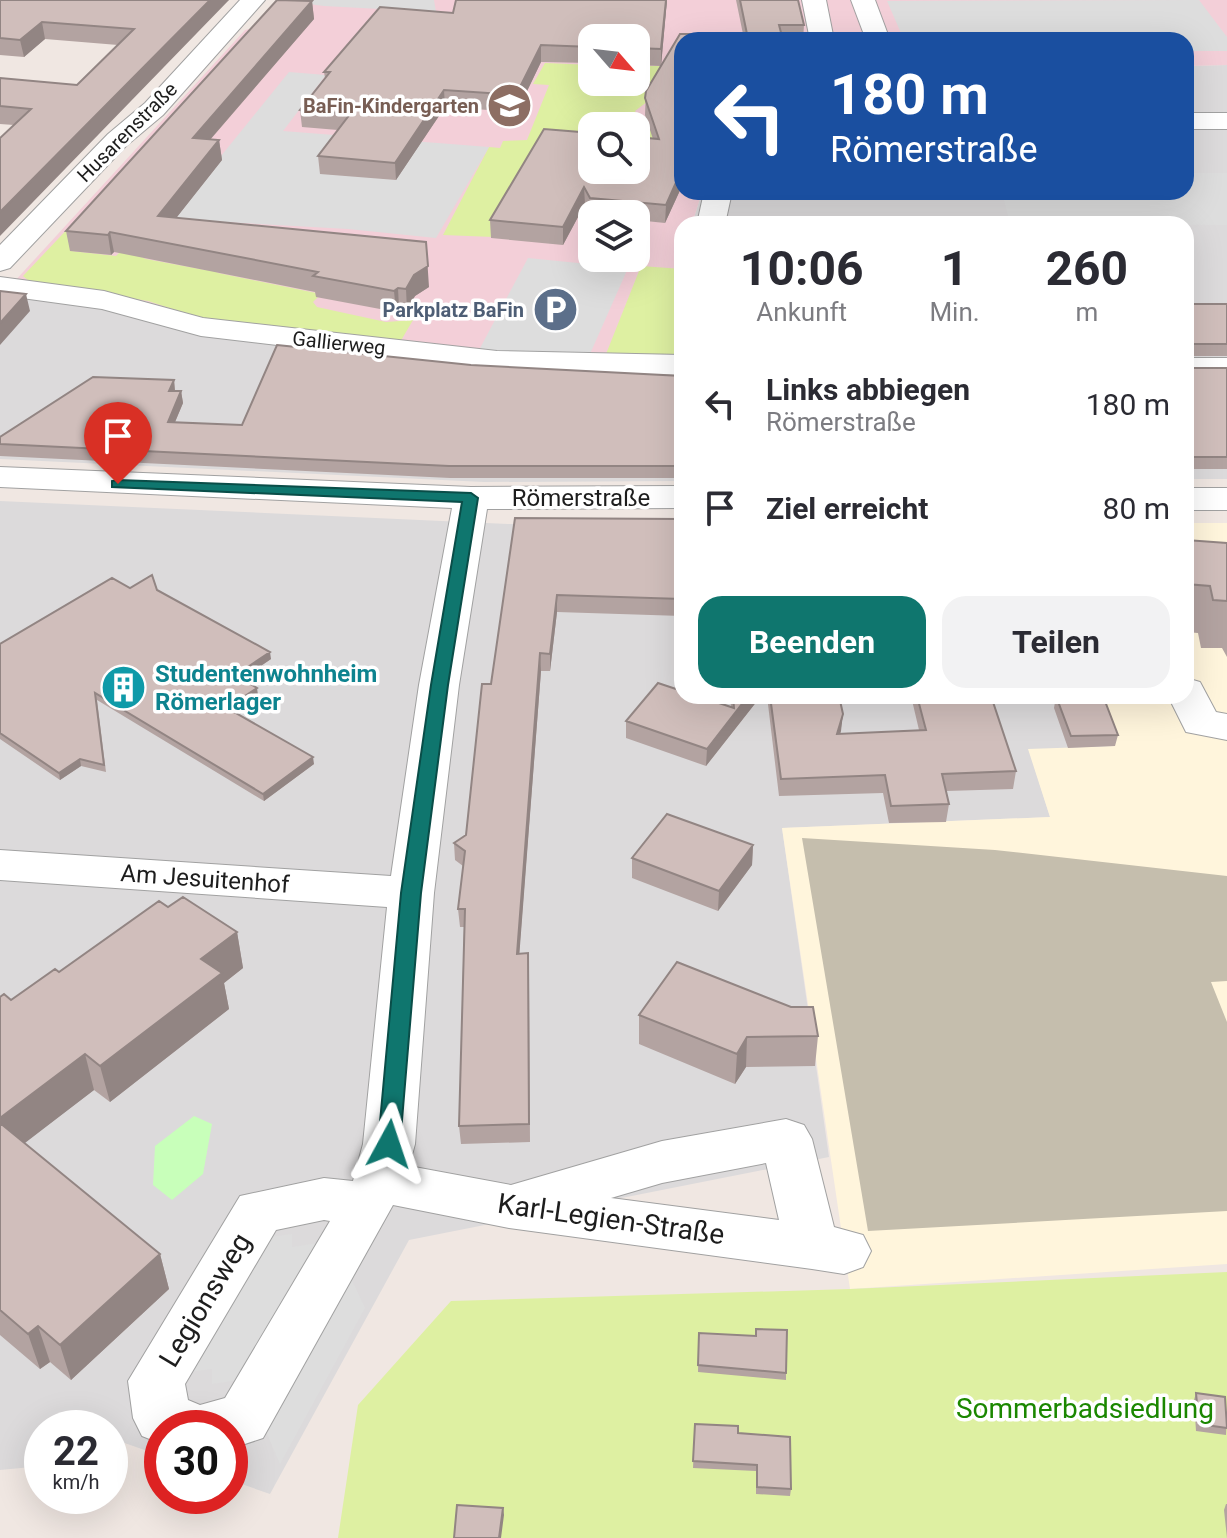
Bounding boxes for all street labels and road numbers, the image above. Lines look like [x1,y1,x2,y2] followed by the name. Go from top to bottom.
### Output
[72,77,182,187] street label: Husarenstraße
[291,326,387,360] street label: Gallierweg
[512,484,650,512] street label: Römerstraße
[120,859,291,899] street label: Am Jesuitenhof
[495,1187,727,1251] street label: Karl-Legien-Straße
[152,1227,258,1373] street label: Legionsweg

